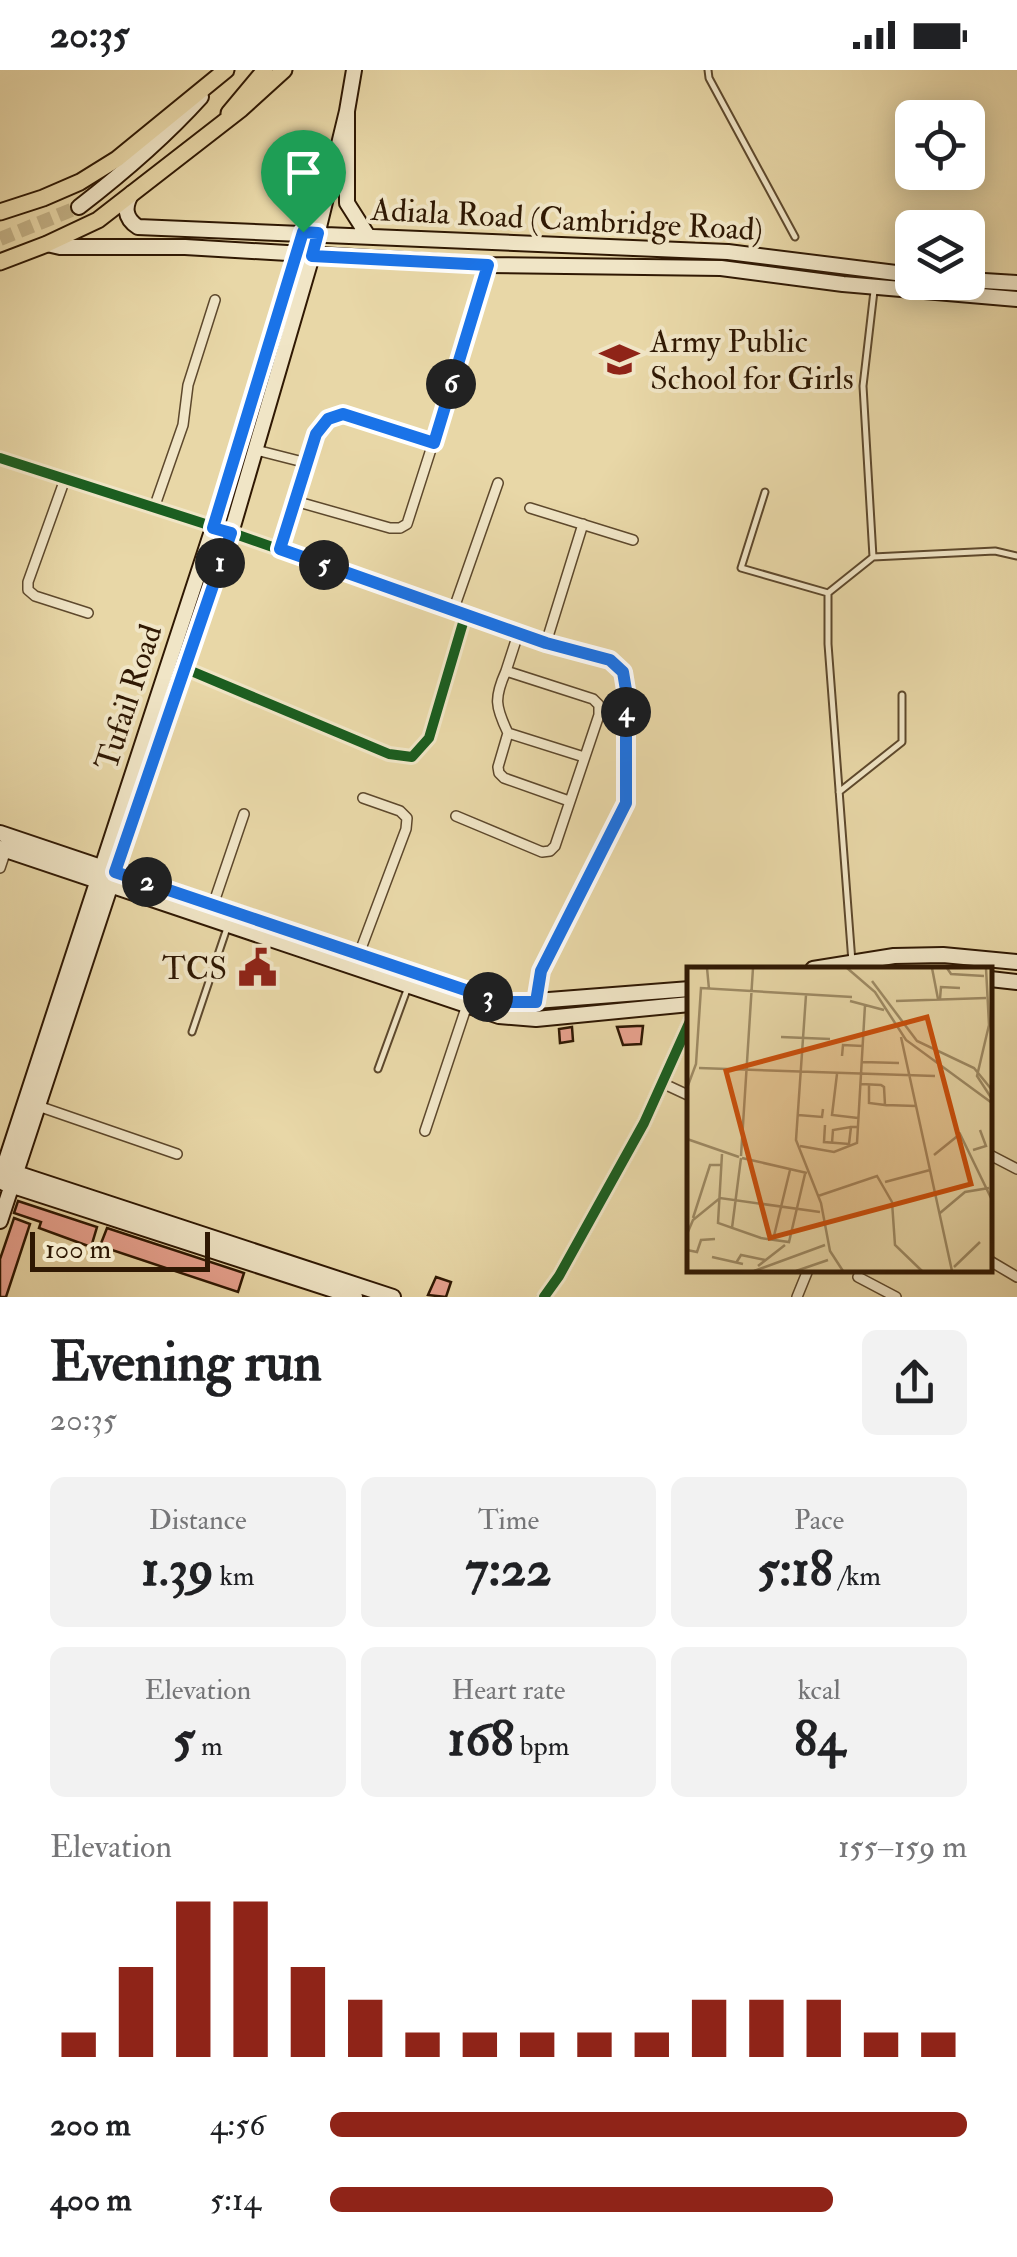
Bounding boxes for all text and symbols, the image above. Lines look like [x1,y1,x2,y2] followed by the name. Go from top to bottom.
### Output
[50,11,129,59] text: 20:35
[895,100,985,300] map controls
[895,100,985,190] button: locate
[261,130,346,233] pin
[276,145,331,200] icon: arrive
[369,190,764,250] street label: Adiala Road (Cambridge Road)
[895,210,985,300] button: layers
[649,322,854,399] place label: Army Public School for Girls
[599,338,641,380] school or university icon: Army Public School for Girls
[426,359,476,409] pin: 6
[444,366,458,401] text: 6
[195,538,245,588] pin: 1
[299,540,349,590] pin: 5
[215,545,225,580] text: 1
[318,547,330,582] text: 5
[87,619,171,775] street label: Tufail Road
[601,687,651,737] pin: 4
[618,694,634,729] text: 4
[122,857,172,907] pin: 2
[140,864,154,899] text: 2
[236,947,278,989] public building icon: TCS
[162,949,227,989] place label: TCS
[687,967,992,1272] inset map
[463,972,513,1022] pin: 3
[483,979,493,1014] text: 3
[30,1227,210,1272] scale bar
[45,1232,111,1267] text: 100 m
[50,1328,322,1397] text: Evening run
[862,1330,967,1435] button: share
[50,1400,117,1440] text: 20:35
[149,1503,247,1538] text: Distance
[478,1503,539,1538] text: Time
[794,1503,844,1538] text: Pace
[141,1538,214,1601] text: 1.39
[465,1538,552,1601] text: 7:22
[757,1538,833,1601] text: 5:18
[214,1559,254,1594] text: km
[833,1559,881,1594] text: /km
[144,1673,251,1708] text: Elevation
[452,1673,565,1708] text: Heart rate
[798,1673,841,1708] text: kcal
[173,1708,195,1771] text: 5
[448,1708,514,1771] text: 168
[794,1708,844,1771] text: 84
[195,1729,223,1764] text: m
[514,1729,569,1764] text: bpm
[50,1827,172,1867] text: Elevation
[838,1827,967,1867] text: 155–159 m
[50,2105,131,2145] text: 200 m
[210,2105,265,2145] text: 4:56
[50,2180,132,2220] text: 400 m
[210,2180,261,2220] text: 5:14

